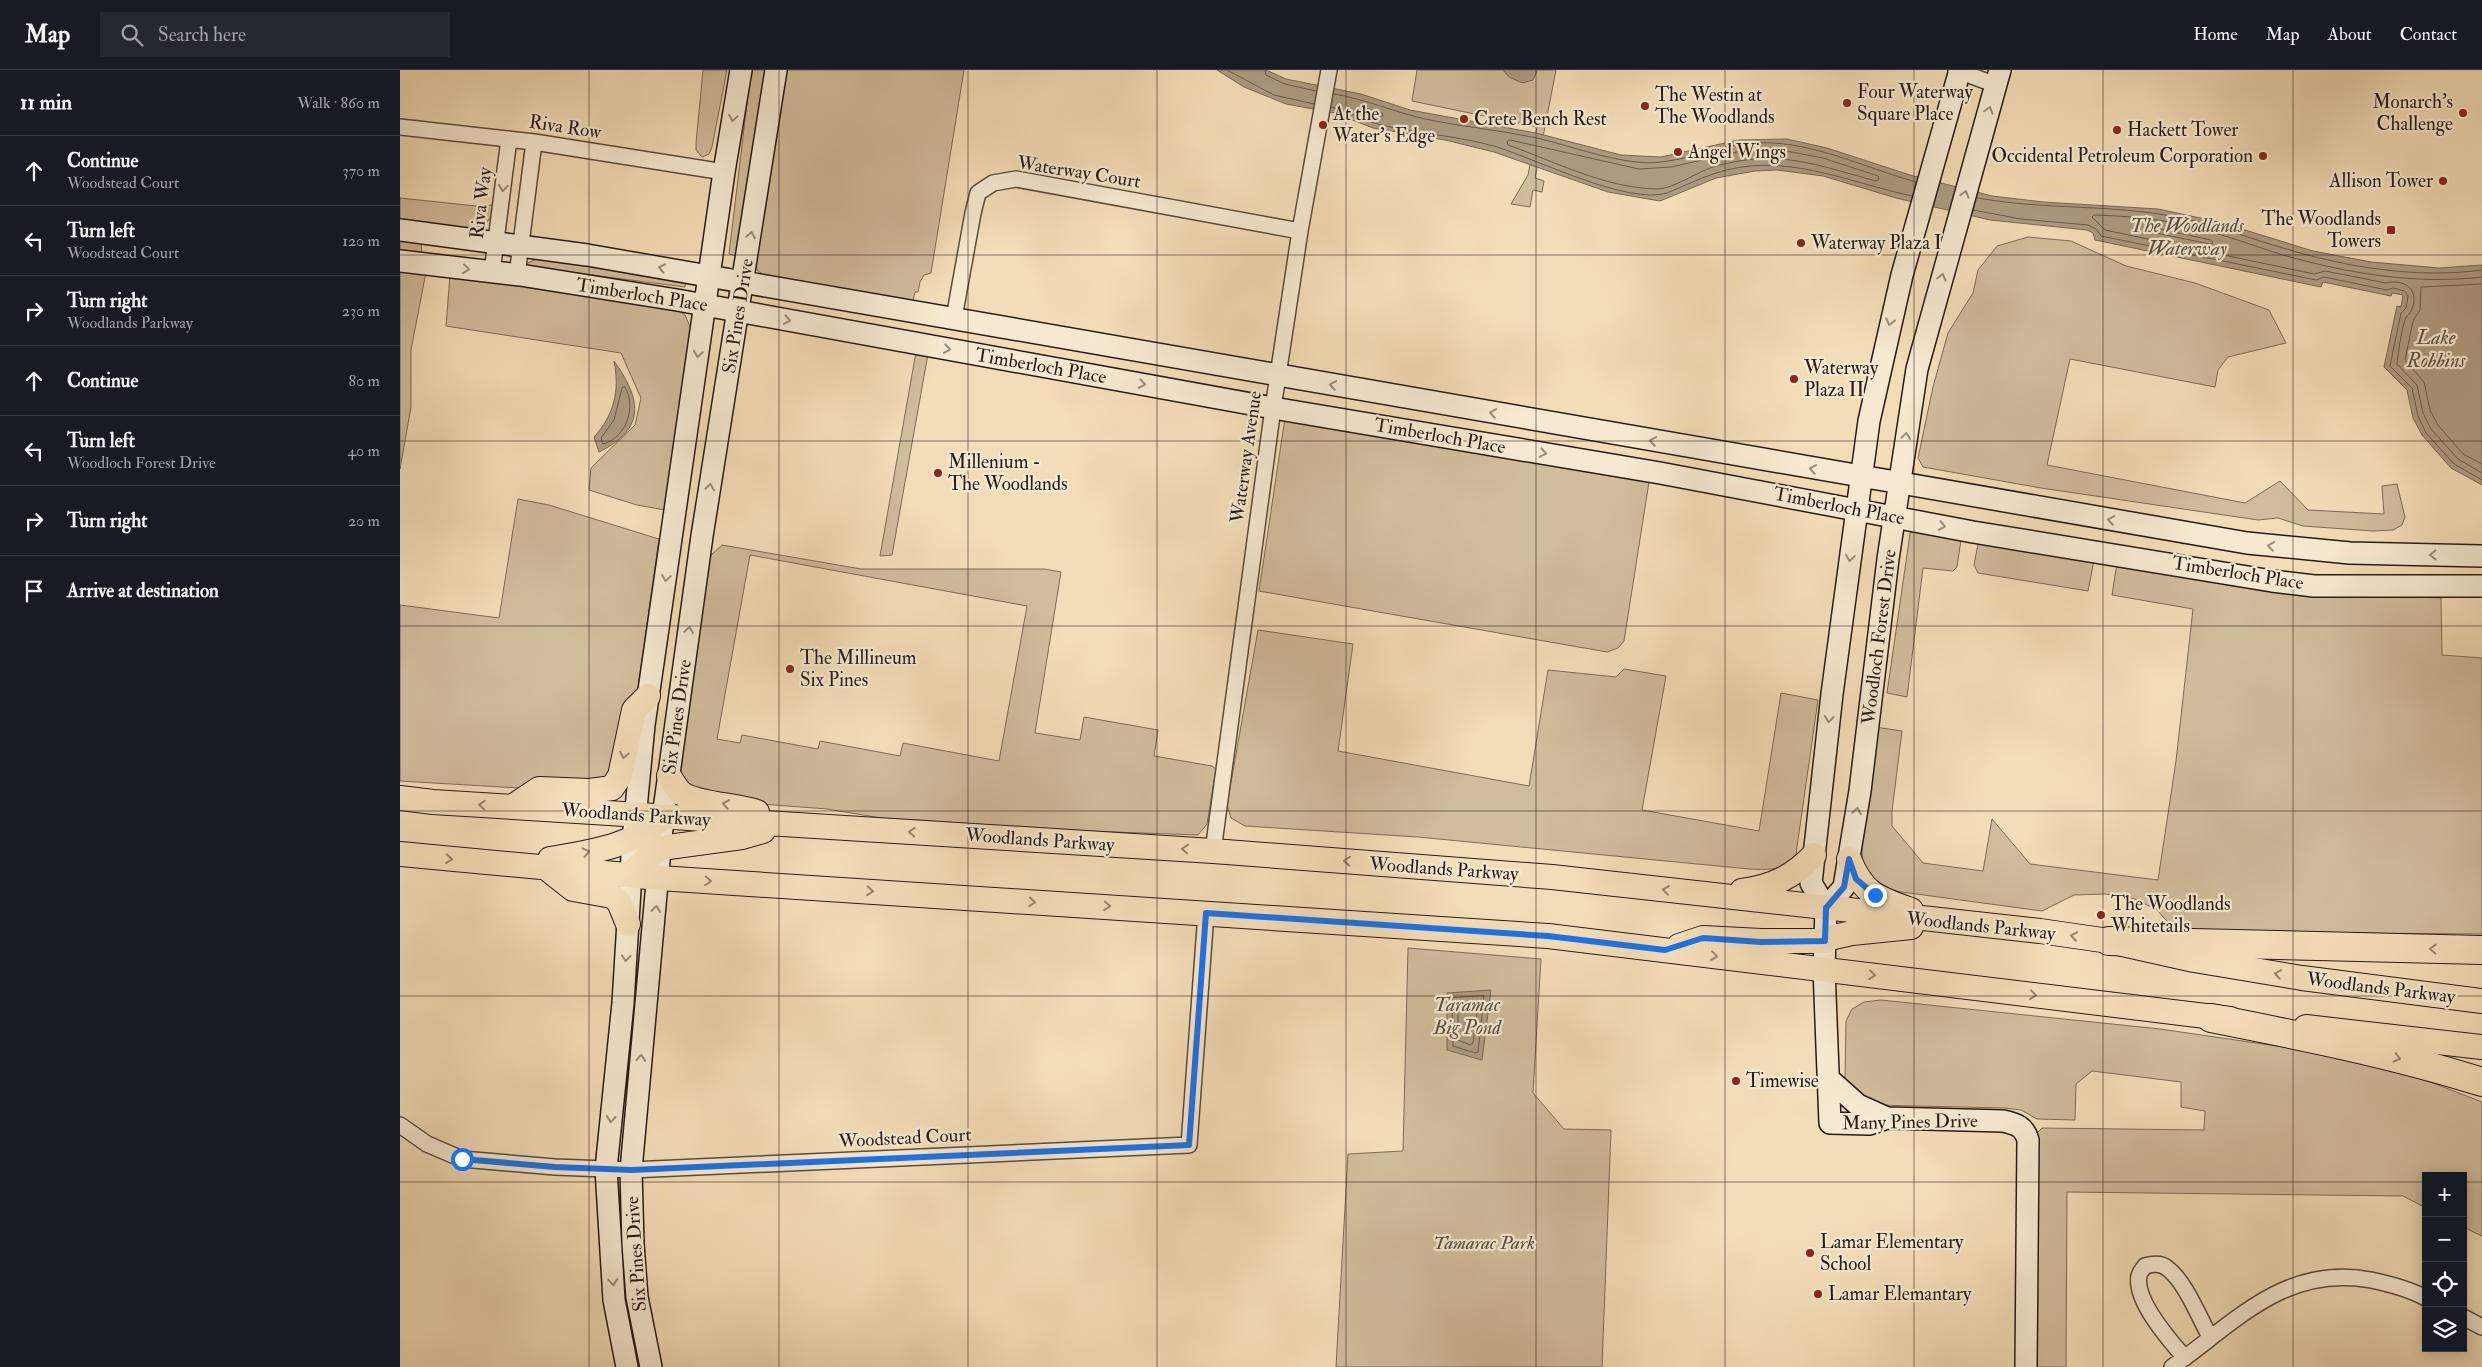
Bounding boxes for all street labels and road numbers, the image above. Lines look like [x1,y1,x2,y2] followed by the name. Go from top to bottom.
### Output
[527,109,603,145] street label: Riva Row
[1015,150,1142,194] street label: Waterway Court
[465,165,497,240] street label: Riva Way
[717,257,759,375] street label: Six Pines Drive
[575,273,710,317] street label: Timberloch Place
[974,343,1109,389] street label: Timberloch Place
[1225,389,1267,526] street label: Waterway Avenue
[1373,413,1508,459] street label: Timberloch Place
[1772,482,1907,530] street label: Timberloch Place
[1856,548,1902,727] street label: Woodloch Forest Drive
[2171,551,2306,595] street label: Timberloch Place
[657,658,697,776] street label: Six Pines Drive
[560,798,712,832] street label: Woodlands Parkway
[964,823,1116,857] street label: Woodlands Parkway
[1368,852,1520,886] street label: Woodlands Parkway
[1904,906,2057,946] street label: Woodlands Parkway
[2304,967,2457,1009] street label: Woodlands Parkway
[1842,1109,1978,1135] street label: Many Pines Drive
[837,1123,972,1154] street label: Woodstead Court
[620,1195,652,1313] street label: Six Pines Drive

